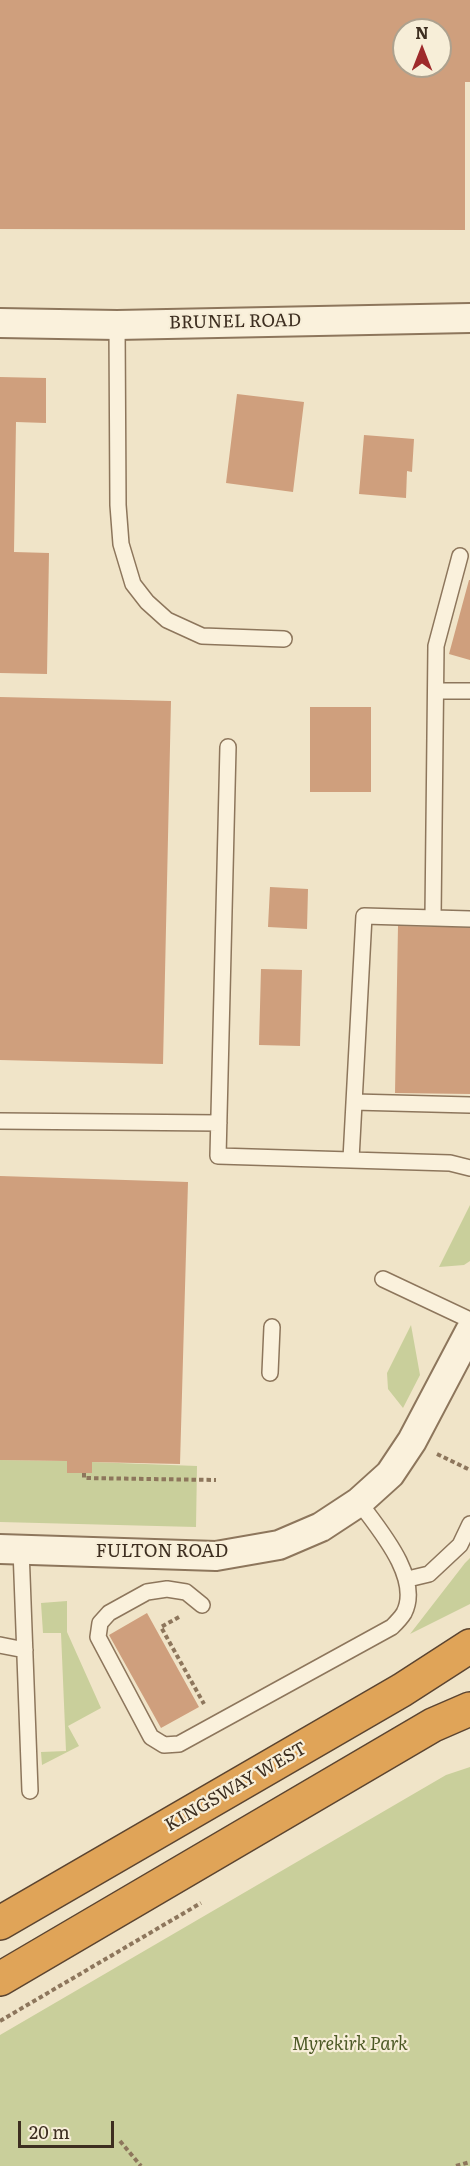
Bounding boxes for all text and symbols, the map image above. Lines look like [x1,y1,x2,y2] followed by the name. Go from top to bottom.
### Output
[392,18,452,78] north arrow
[415,20,429,44] text: N
[169,310,301,334] street label: BRUNEL ROAD
[96,1541,228,1563] street label: FULTON ROAD
[161,1738,311,1836] street label: KINGSWAY WEST
[292,2034,408,2056] park label: Myrekirk Park
[21,2109,117,2147] scale bar
[29,2118,70,2145] text: 20 m

